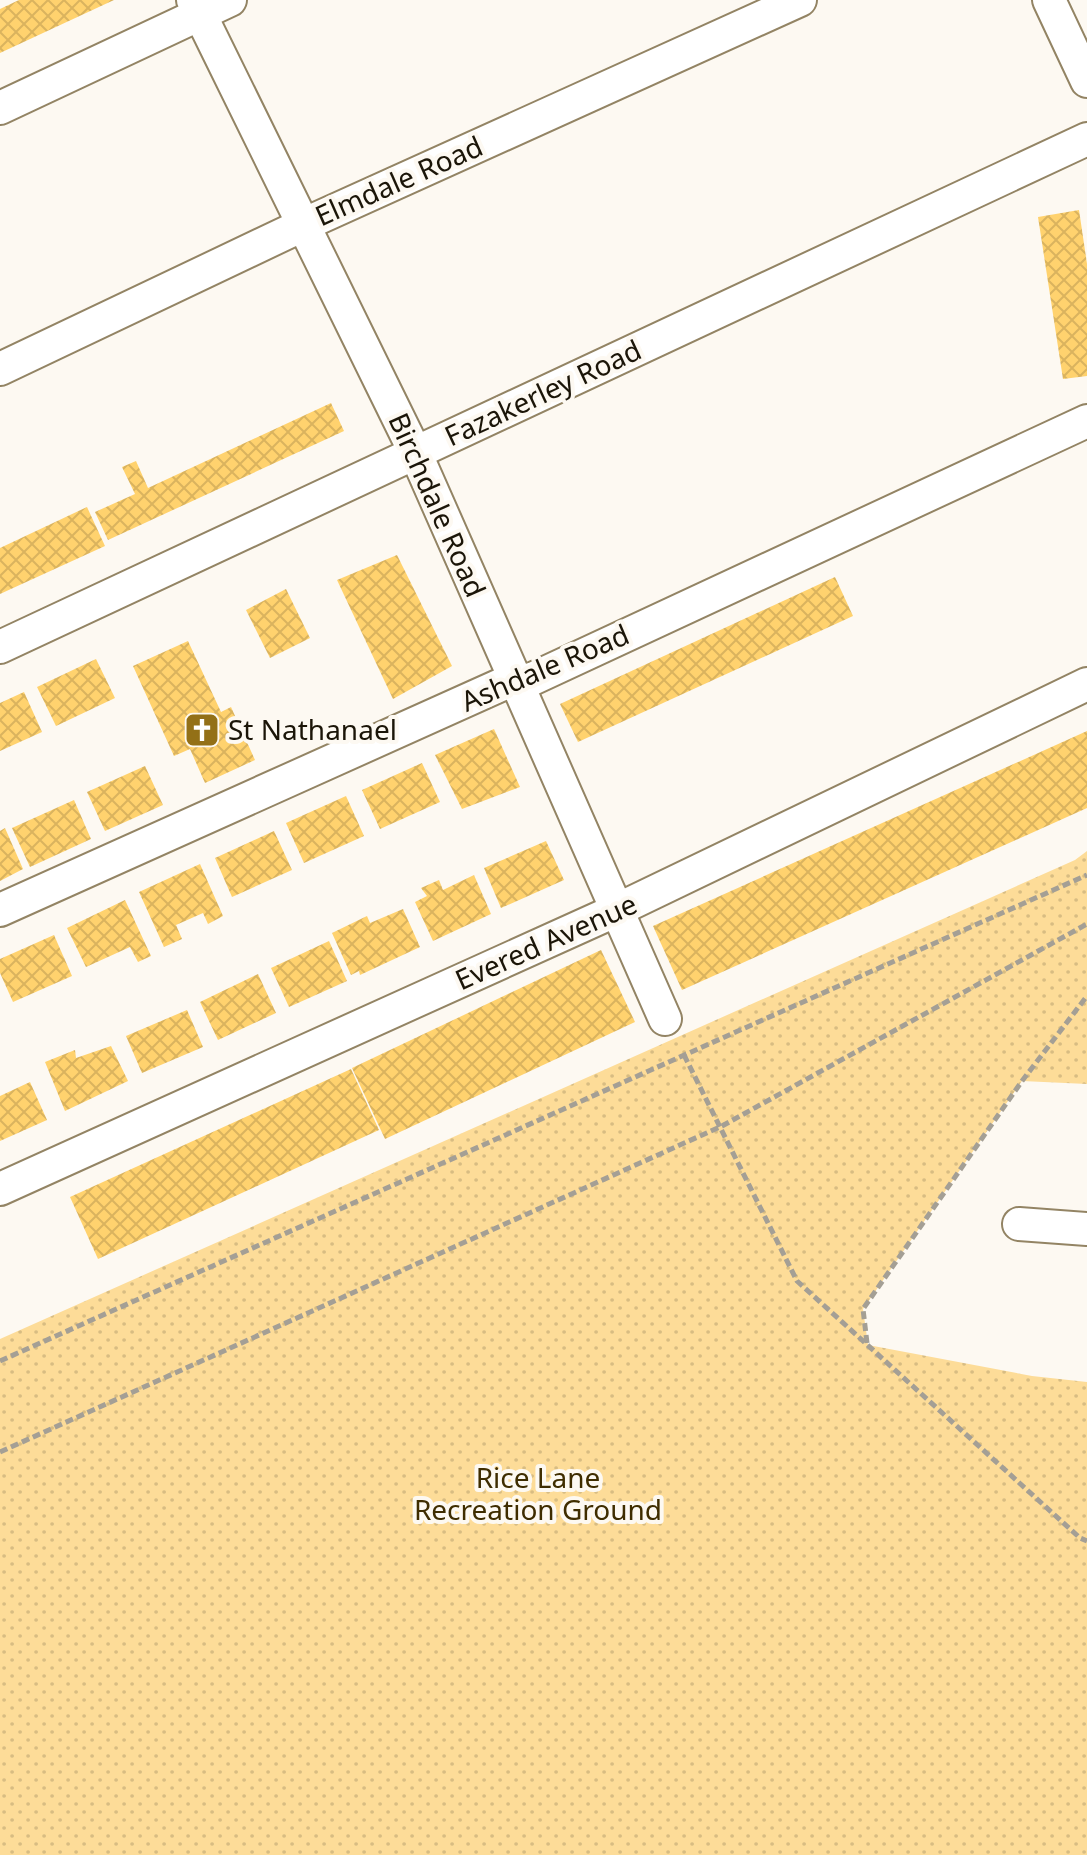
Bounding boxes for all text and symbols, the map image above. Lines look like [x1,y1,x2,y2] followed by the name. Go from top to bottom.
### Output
[309,126,488,234] street label: Elmdale Road
[438,330,647,454] street label: Fazakerley Road
[380,407,495,603] street label: Birchdale Road
[455,615,634,720] street label: Ashdale Road
[228,710,397,748] place label: St Nathanael
[183,711,221,749] church icon: St Nathanael
[449,884,642,998] street label: Evered Avenue
[414,1458,662,1528] park label: Rice Lane Recreation Ground

